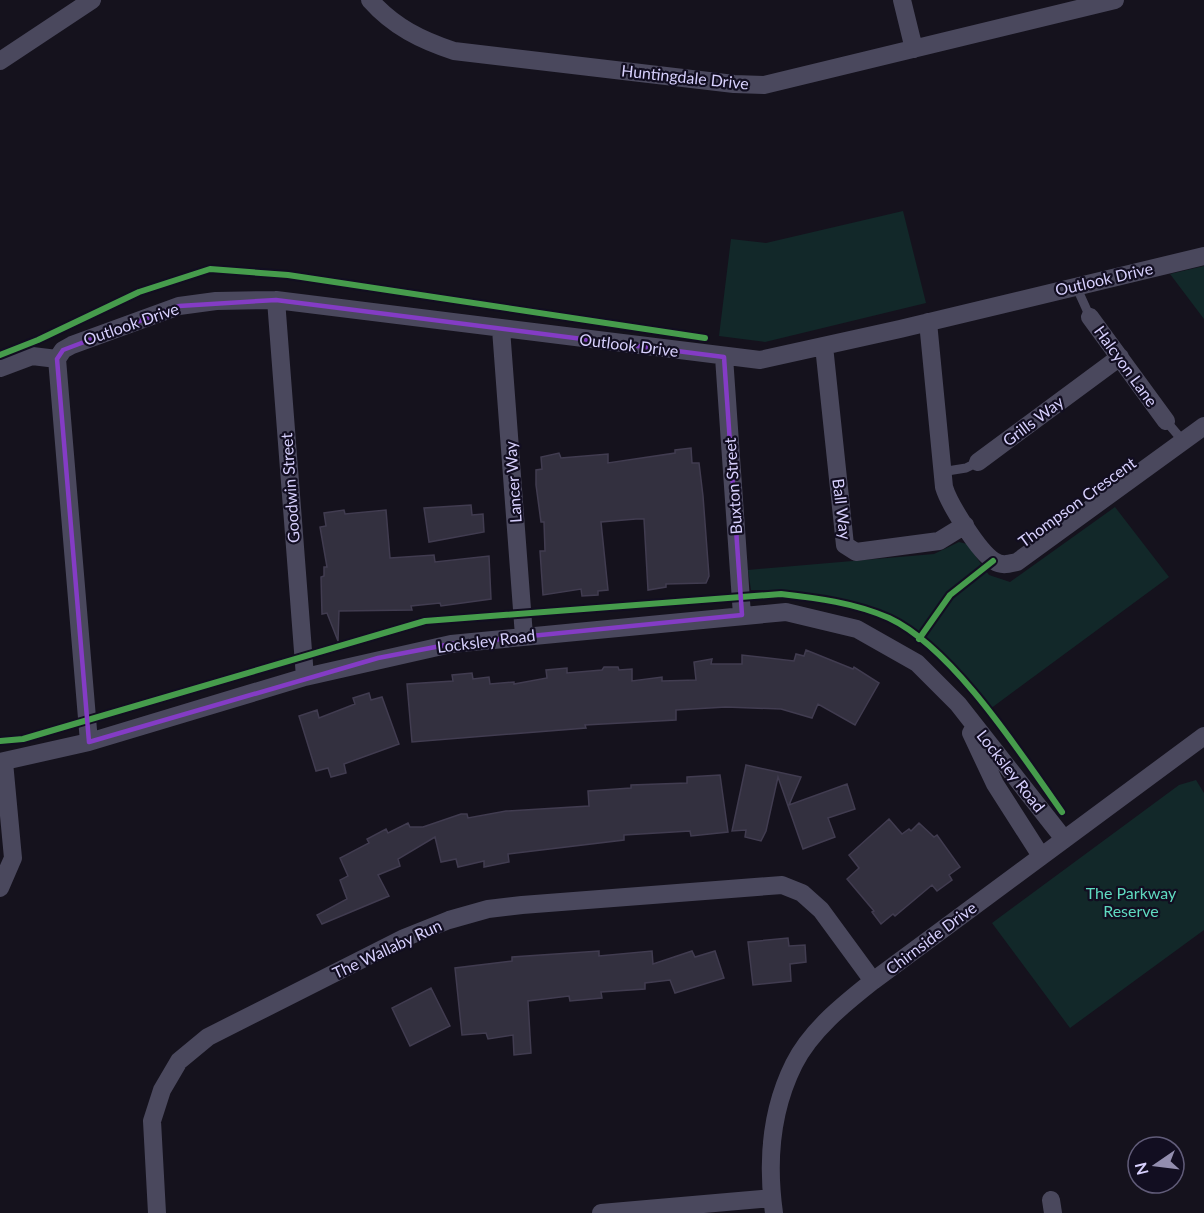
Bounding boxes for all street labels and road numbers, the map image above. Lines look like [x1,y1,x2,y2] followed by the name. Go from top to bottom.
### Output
[620,60,750,93] street label: Huntingdale Drive
[1053,258,1155,299] street label: Outlook Drive
[81,298,181,349] street label: Outlook Drive
[1091,322,1162,410] street label: Halcyon Lane
[578,329,680,360] street label: Outlook Drive
[999,391,1067,450] street label: Grills Way
[276,432,303,544] street label: Goodwin Street
[720,437,745,535] street label: Buxton Street
[500,440,525,524] street label: Lancer Way
[1014,452,1139,551] street label: Thompson Crescent
[829,477,856,541] street label: Ball Way
[436,625,536,656] street label: Locksley Road
[973,726,1049,815] street label: Locksley Road
[882,897,980,978] street label: Chirnside Drive
[329,915,444,982] street label: The Wallaby Run

